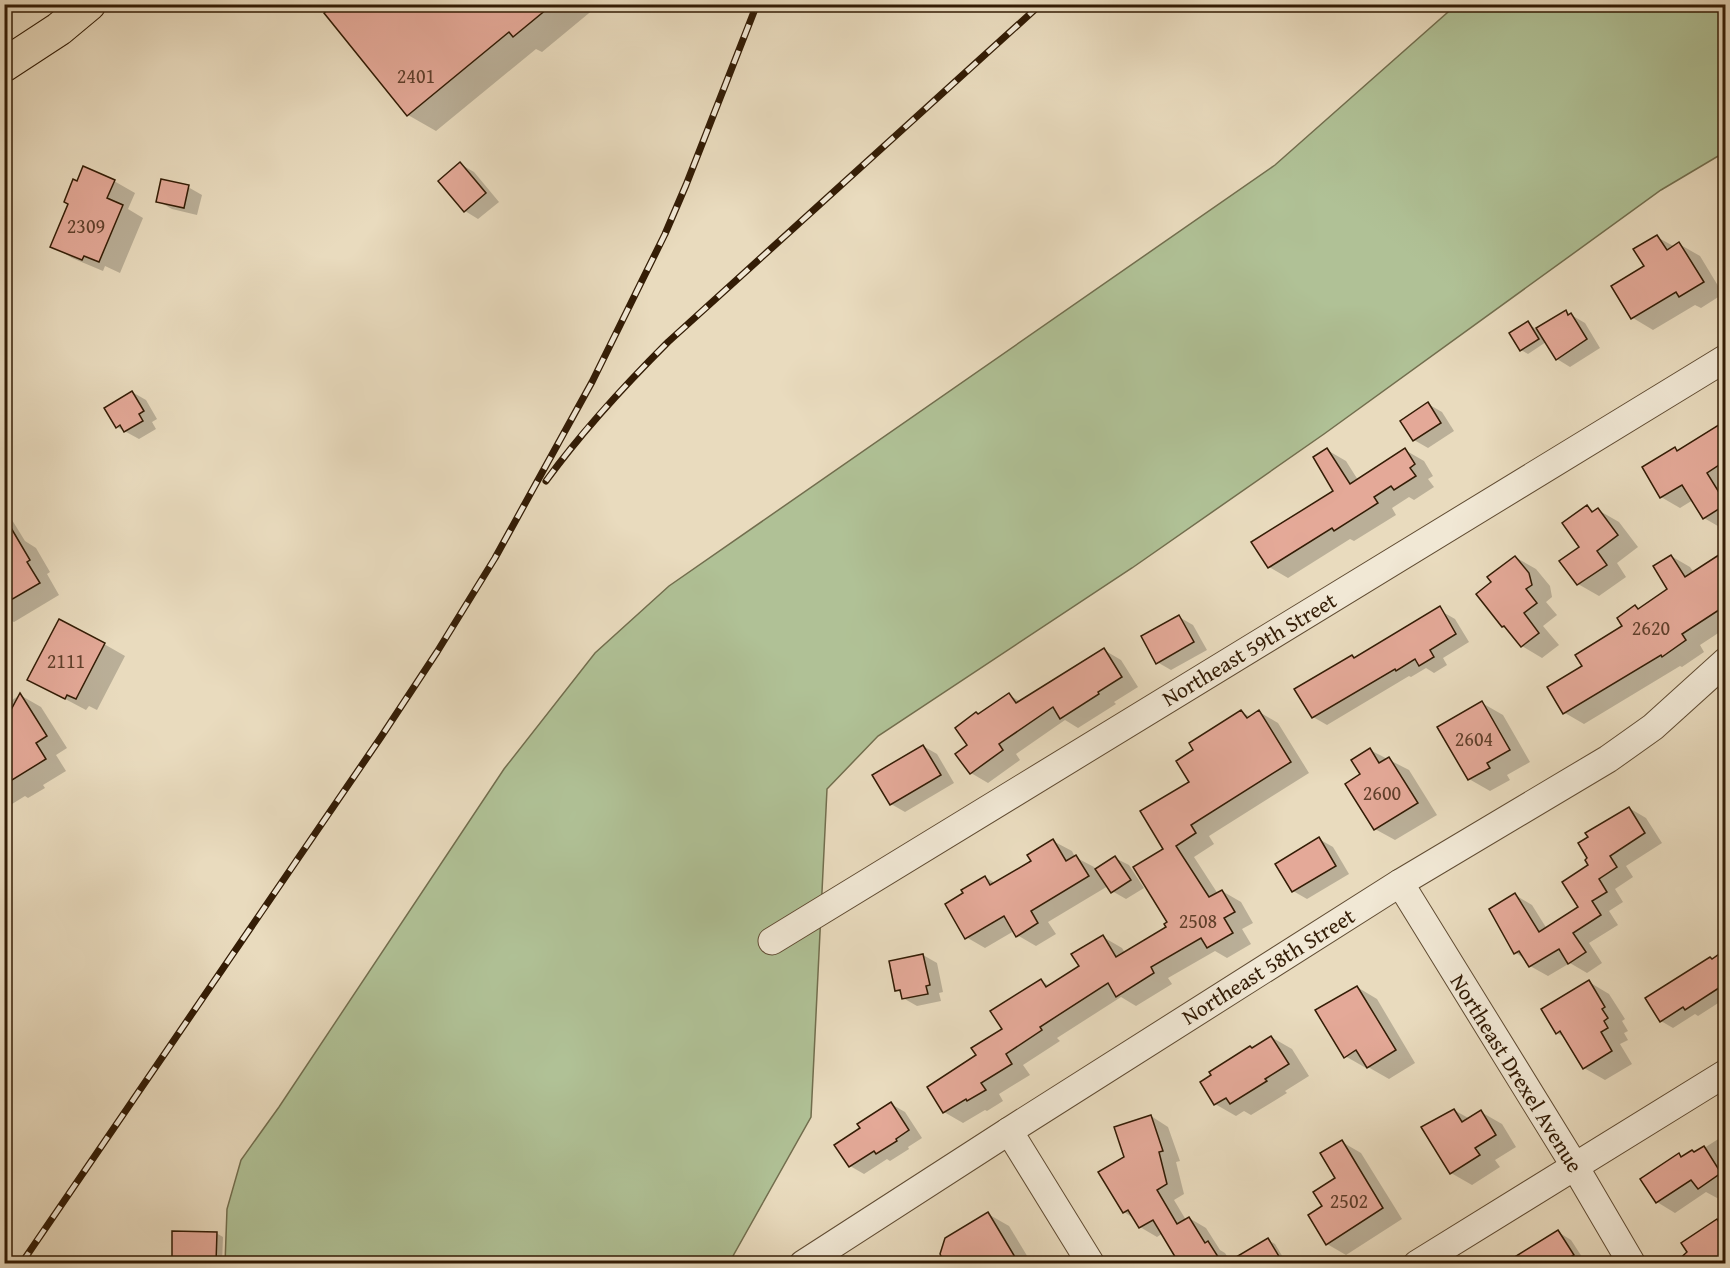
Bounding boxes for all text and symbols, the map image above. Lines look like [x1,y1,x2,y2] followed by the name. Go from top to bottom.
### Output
[397,61,435,90] house number: 2401
[67,211,105,240] house number: 2309
[1156,584,1343,714] street label: Northeast 59th Street
[1632,613,1670,642] house number: 2620
[47,646,85,675] house number: 2111
[1455,724,1493,753] house number: 2604
[1363,778,1401,807] house number: 2600
[1175,900,1361,1032] street label: Northeast 58th Street
[1179,906,1217,935] house number: 2508
[1443,968,1591,1178] street label: Northeast Drexel Avenue
[1330,1186,1368,1215] house number: 2502

